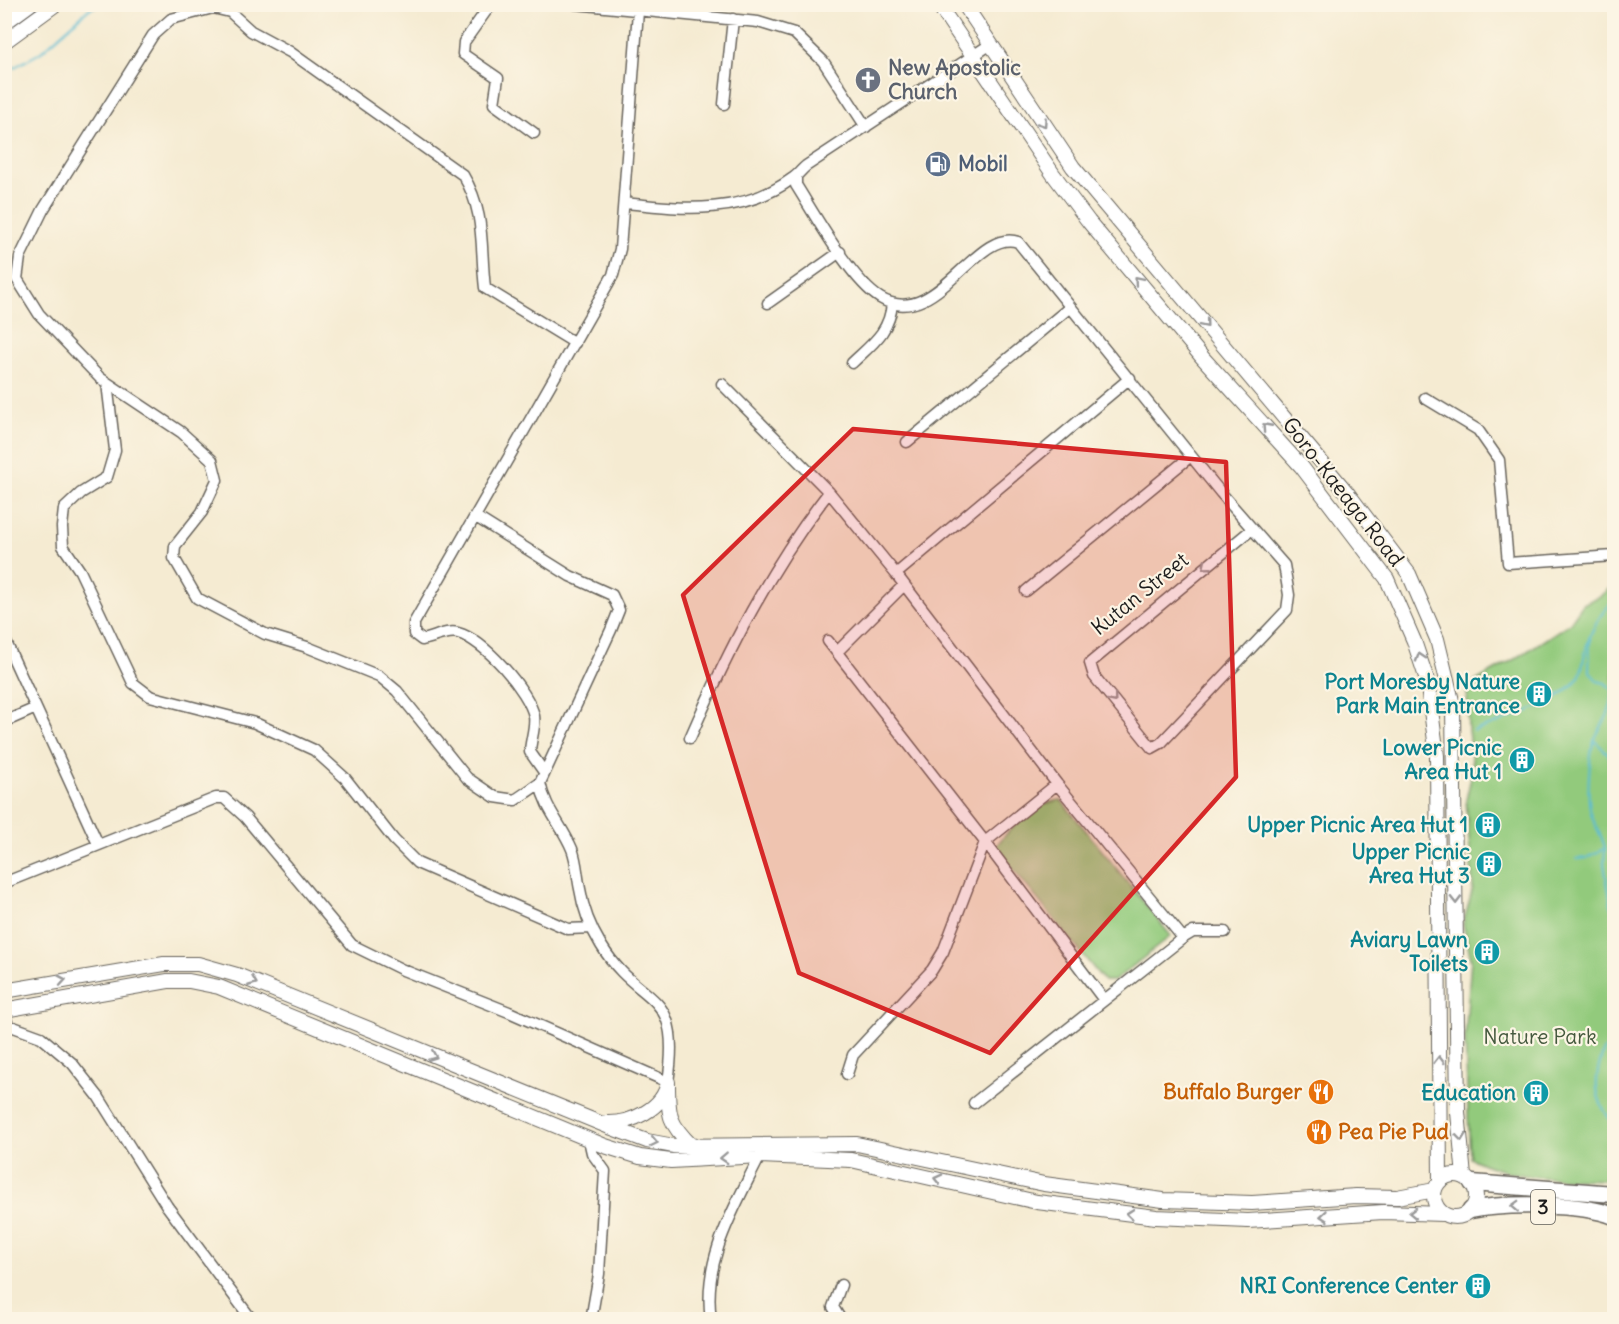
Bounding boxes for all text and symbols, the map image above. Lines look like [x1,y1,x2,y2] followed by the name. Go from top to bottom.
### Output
[888,54,1021,105] place label: New Apostolic Church
[853,65,883,95] church icon: New Apostolic Church
[1036,117,1048,127] one-way arrow
[923,149,953,179] fuel station icon: Mobil
[958,150,1008,177] place label: Mobil
[1134,276,1145,287] one-way arrow
[1197,317,1208,328] one-way arrow
[1277,412,1410,572] street label: Goro-Kaeaga Road
[1262,423,1273,434] one-way arrow
[1086,546,1194,641] street label: Kutan Street
[1202,559,1213,570] one-way arrow
[1414,652,1427,663] one-way arrow
[1324,668,1520,719] place label: Port Moresby Nature Park Main Entrance
[1524,679,1554,709] building icon: Port Moresby Nature Park Main Entrance
[1106,692,1117,703] one-way arrow
[1382,734,1502,785] place label: Lower Picnic Area Hut 1
[1507,745,1537,775] building icon: Lower Picnic Area Hut 1
[1473,810,1503,840] building icon: Upper Picnic Area Hut 1
[1247,811,1468,838] place label: Upper Picnic Area Hut 1
[1351,838,1470,889] place label: Upper Picnic Area Hut 3
[1474,849,1504,879] building icon: Upper Picnic Area Hut 3
[1450,896,1462,905] one-way arrow
[1350,926,1468,977] place label: Aviary Lawn Toilets
[1472,937,1502,967] building icon: Aviary Lawn Toilets
[57,975,67,987] one-way arrow
[247,975,258,987] one-way arrow
[1483,1023,1597,1050] park label: Nature Park
[427,1049,438,1061] one-way arrow
[1433,1056,1445,1065] one-way arrow
[1306,1077,1336,1107] restaurant icon: Buffalo Burger
[1163,1078,1302,1105] place label: Buffalo Burger
[1521,1078,1551,1108] building icon: Education
[1421,1079,1516,1106] place label: Education
[1304,1117,1334,1147] restaurant icon: Pea Pie Pud
[1338,1118,1450,1145] place label: Pea Pie Pud
[1454,1133,1467,1142] one-way arrow
[648,1135,658,1148] one-way arrow
[720,1151,729,1164] one-way arrow
[933,1173,943,1186] one-way arrow
[1531,1190,1555,1224] road number: 3
[1510,1199,1519,1212] one-way arrow
[1408,1207,1417,1219] one-way arrow
[1125,1208,1134,1221] one-way arrow
[1320,1209,1329,1222] one-way arrow
[1463,1271,1493,1301] building icon: NRI Conference Center
[1240,1272,1458,1299] place label: NRI Conference Center

